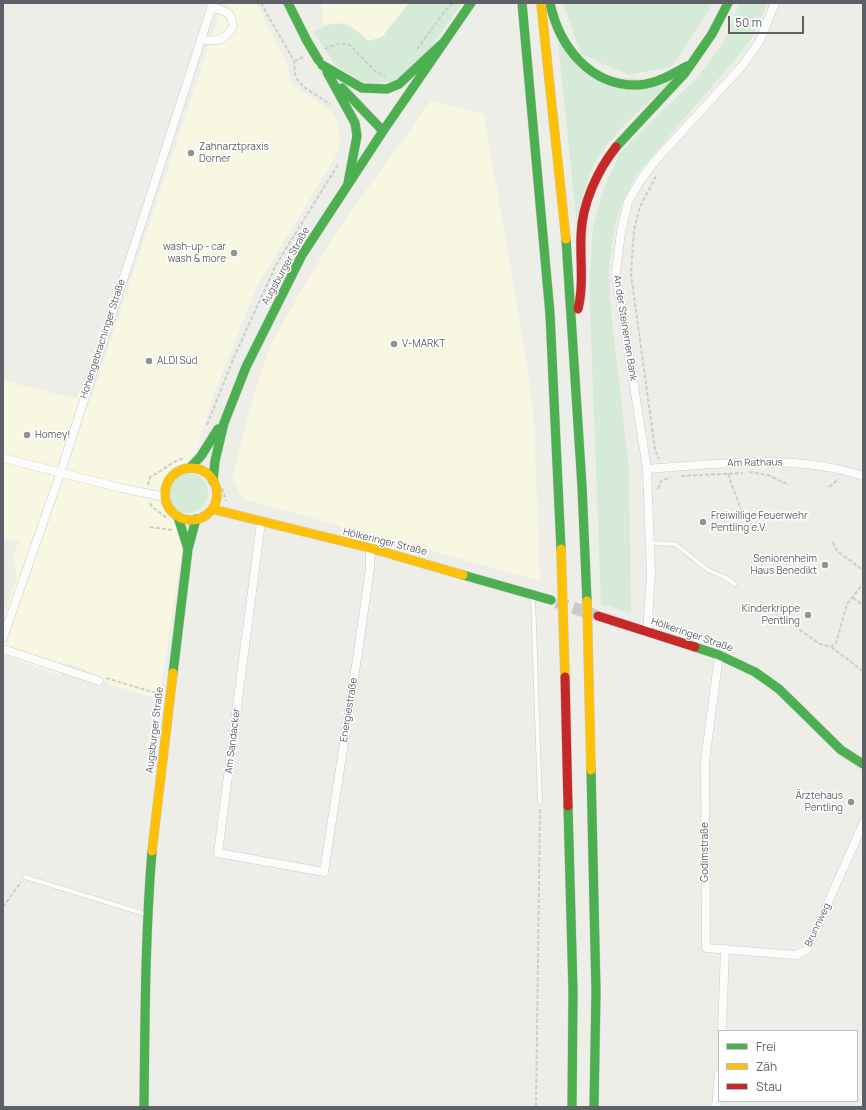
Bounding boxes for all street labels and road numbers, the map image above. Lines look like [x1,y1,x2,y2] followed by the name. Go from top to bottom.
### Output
[260,225,312,307] street label: Augsburger Straße
[611,274,639,382] street label: An der Steinernen Bank
[78,278,128,400] street label: Hohengebrachinger Straße
[727,457,783,469] street label: Am Rathaus
[342,526,428,558] street label: Hölkeringer Straße
[649,615,735,655] street label: Hölkeringer Straße
[338,677,360,743] street label: Energiestraße
[144,686,166,774] street label: Augsburger Straße
[223,708,243,774] street label: Am Sandacker
[699,822,711,882] street label: Godimstraße
[803,901,833,949] street label: Brunnweg

